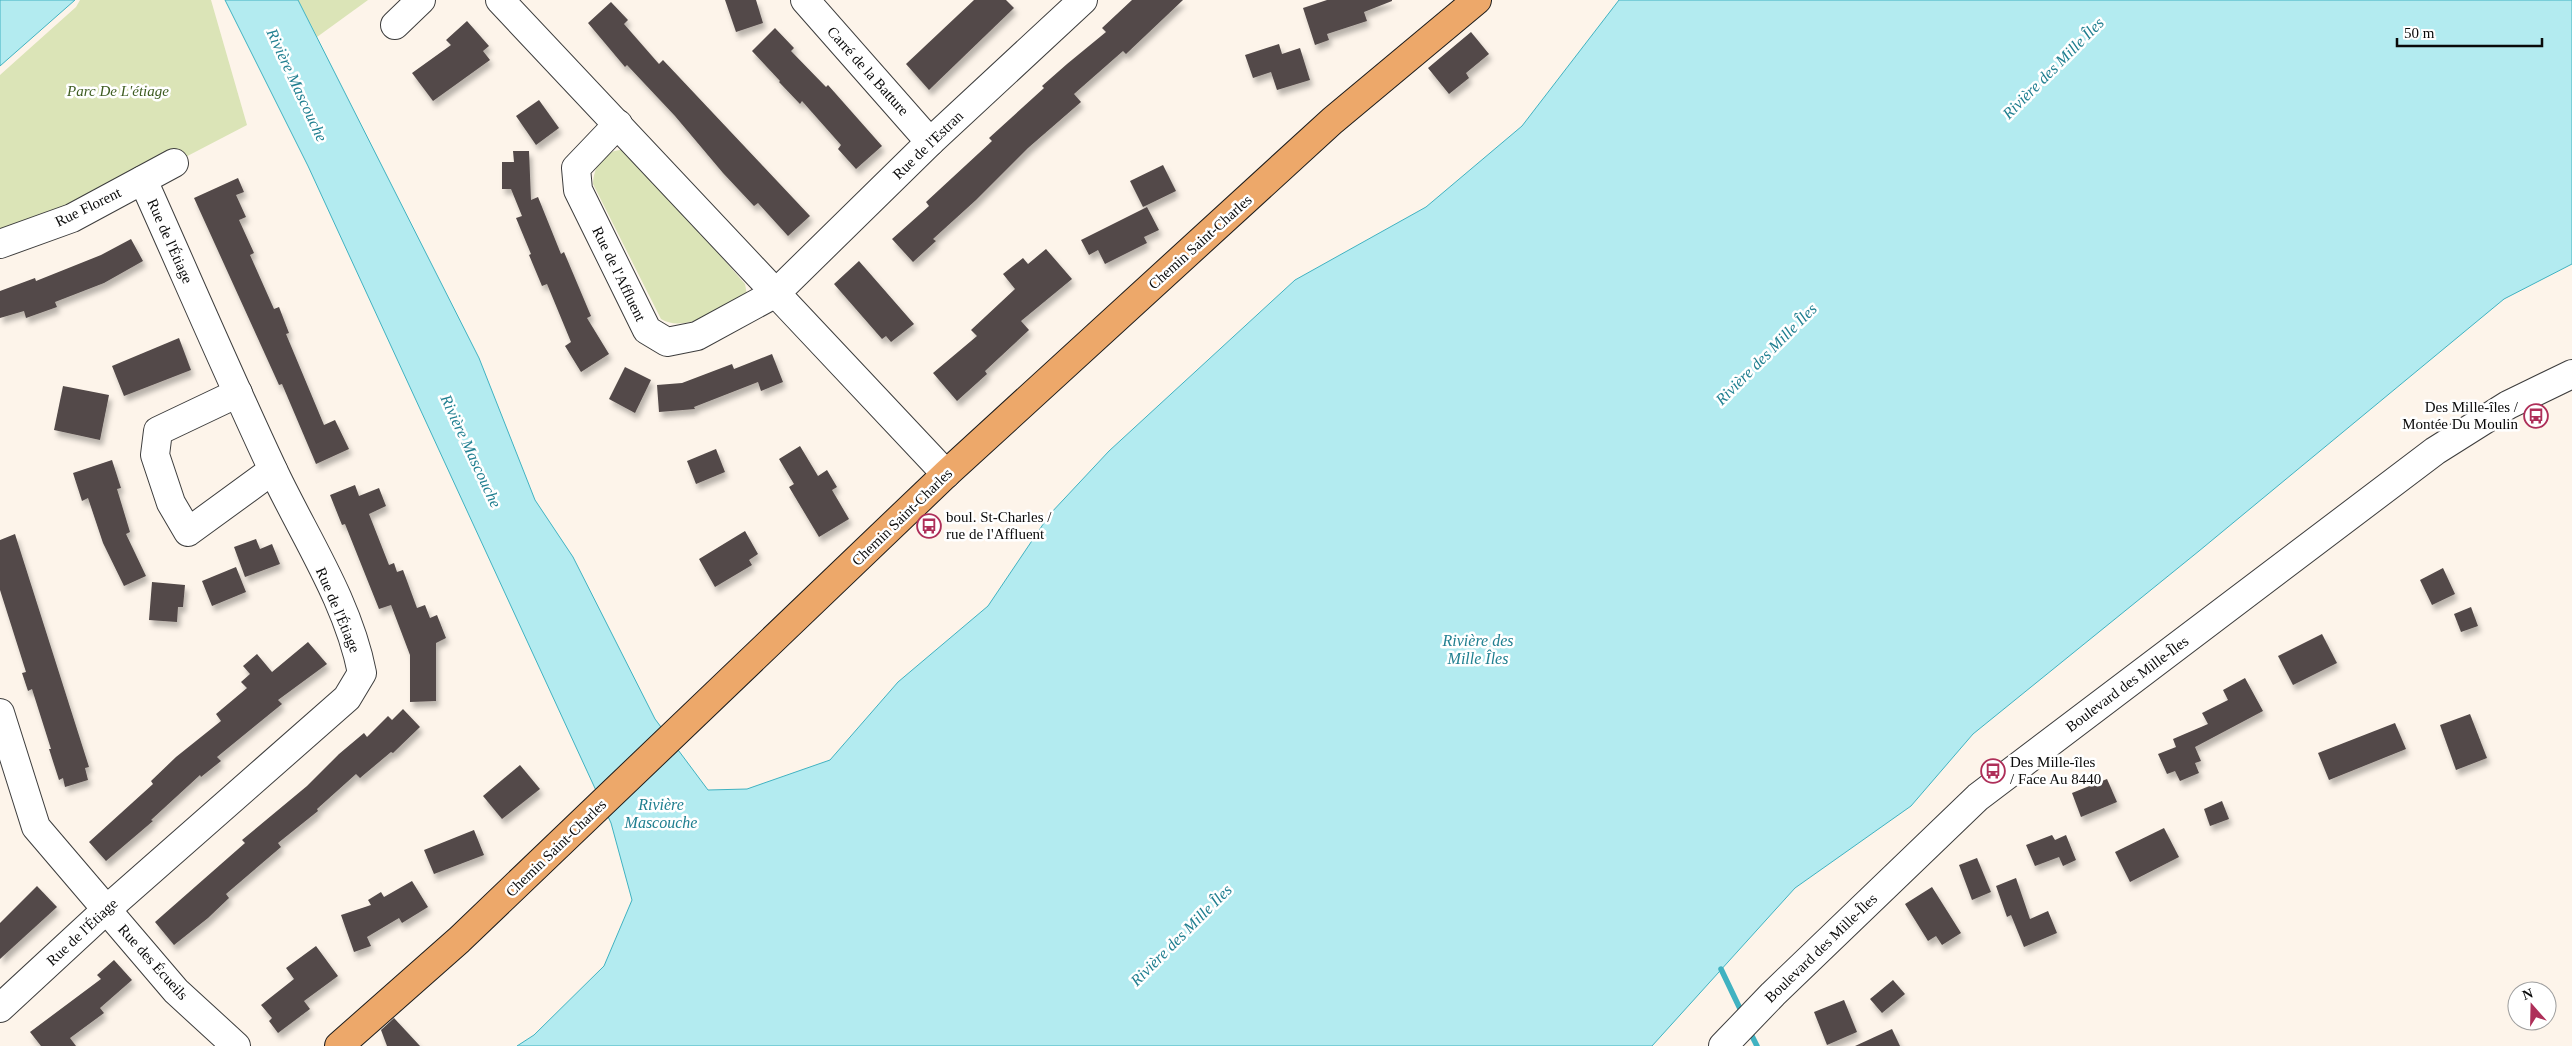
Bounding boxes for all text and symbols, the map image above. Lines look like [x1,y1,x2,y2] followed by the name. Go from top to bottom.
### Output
[1998,13,2107,123] water label: Rivière des Mille Îles
[2397,15,2542,47] scale bar
[824,23,912,119] street label: Carré de la Batture
[263,25,331,144] water label: Rivière Mascouche
[2404,25,2435,41] text: 50 m
[66,83,169,99] park label: Parc De L'étiage
[890,107,967,182] street label: Rue de l'Estran
[52,184,124,230] street label: Rue Florent
[1145,191,1255,292] street label: Chemin Saint-Charles
[144,196,196,286] street label: Rue de l'Étiage
[589,224,649,325] street label: Rue de l'Affluent
[1711,299,1820,409] water label: Rivière des Mille Îles
[437,391,505,510] water label: Rivière Mascouche
[2402,399,2519,432] place label: Des Mille-îles / Montée Du Moulin
[2523,403,2549,429] bus stop icon: Des Mille-îles / Montée Du Moulin
[849,465,955,569] street label: Chemin Saint-Charles
[946,509,1052,542] place label: boul. St-Charles / rue de l'Affluent
[916,513,942,539] bus stop icon: boul. St-Charles / rue de l'Affluent
[313,565,363,655] street label: Rue de l'Étiage
[1442,632,1513,667] water label: Rivière des Mille Îles
[2063,633,2191,735] street label: Boulevard des Mille-Îles
[2010,754,2101,787] place label: Des Mille-îles / Face Au 8440
[1980,758,2006,784] bus stop icon: Des Mille-îles / Face Au 8440
[503,796,609,900] street label: Chemin Saint-Charles
[624,796,697,831] water label: Rivière Mascouche
[1126,880,1235,990] water label: Rivière des Mille Îles
[1762,890,1880,1006] street label: Boulevard des Mille-Îles
[43,895,121,969] street label: Rue de l'Étiage
[115,921,191,1003] street label: Rue des Écueils
[2507,981,2557,1031] north arrow
[2520,985,2535,1003] text: N

